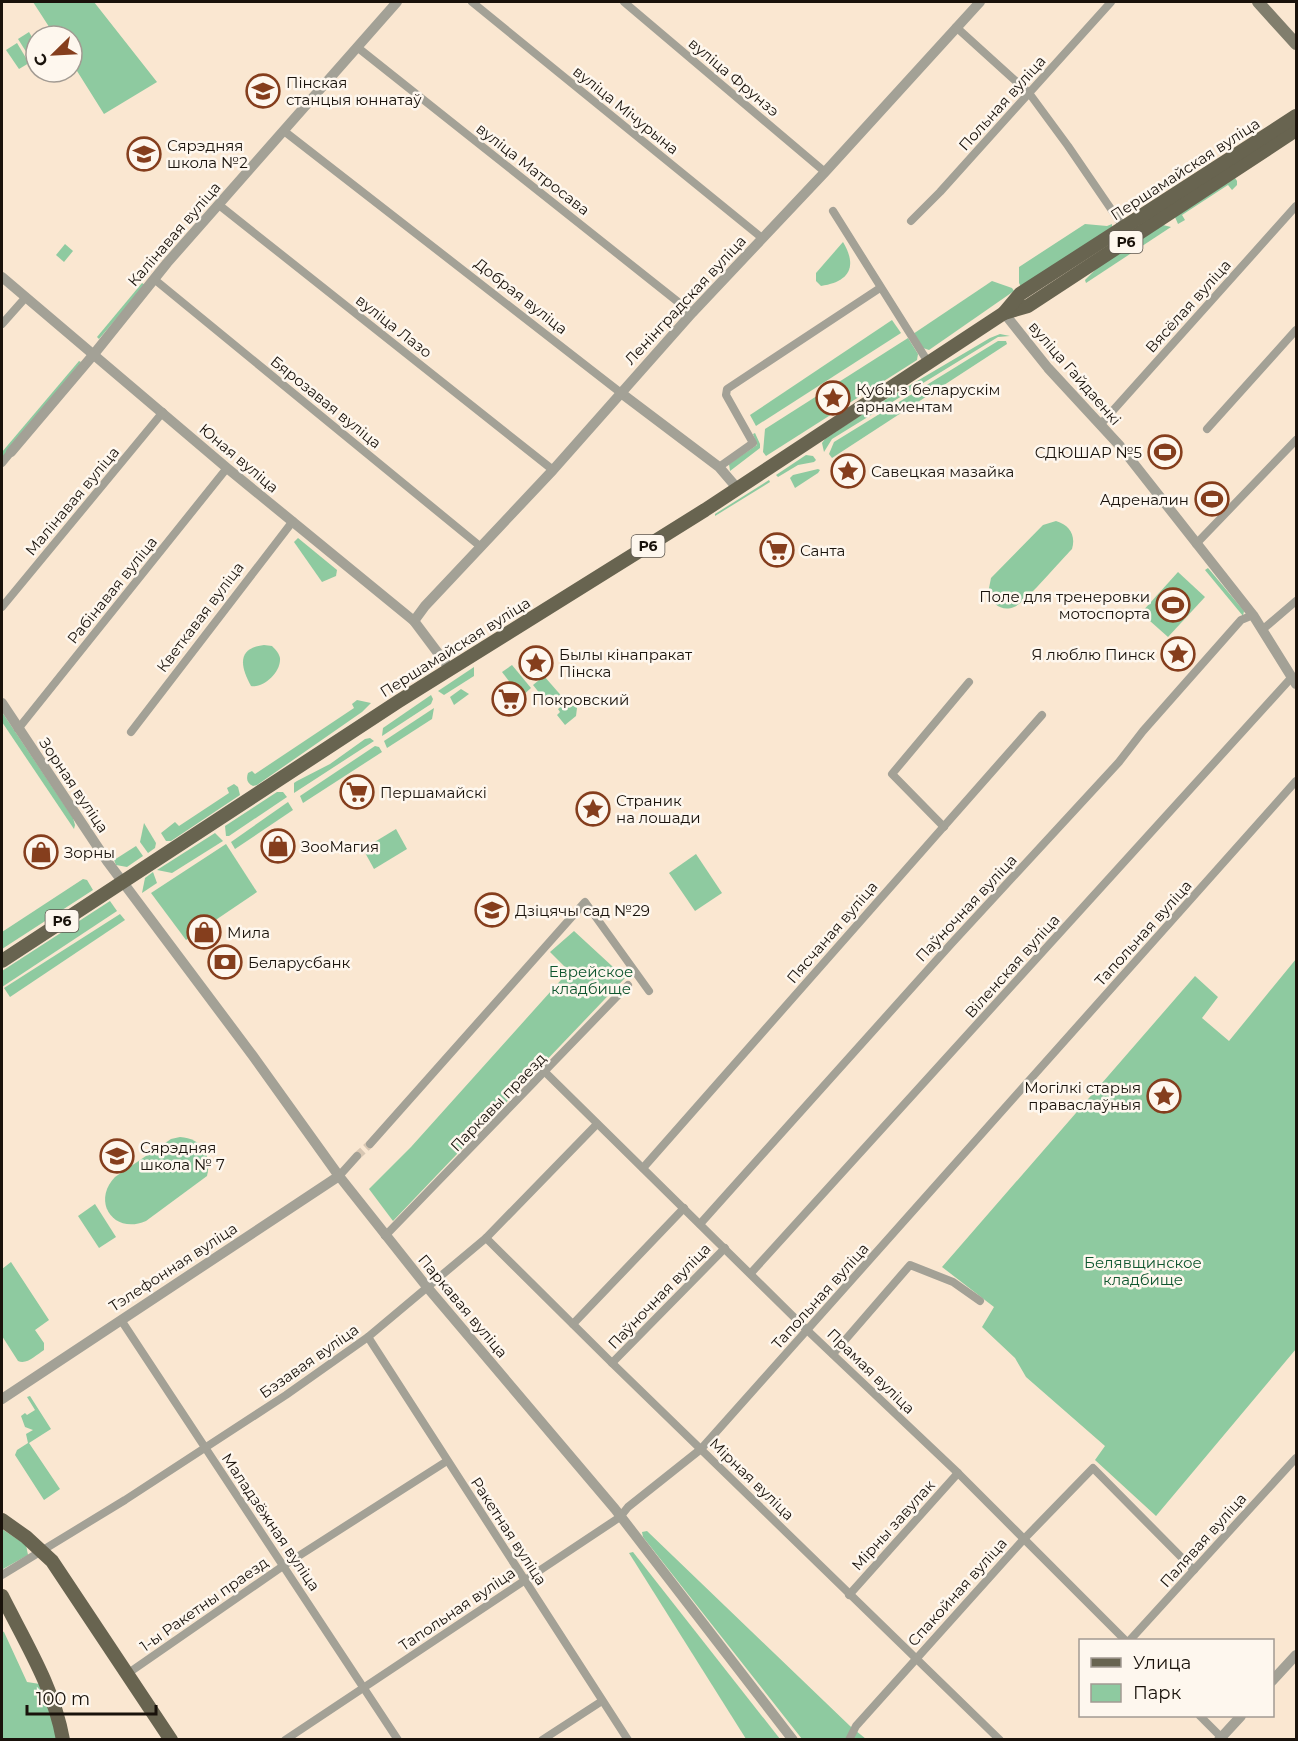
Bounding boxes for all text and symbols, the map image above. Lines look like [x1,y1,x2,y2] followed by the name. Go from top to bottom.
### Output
[24,24,84,84] north arrow
[685,34,783,120] street label: вуліца Фрунзэ
[30,50,52,69] text: С
[954,52,1050,154] street label: Польная вуліца
[569,62,683,158] street label: вуліца Мічурына
[245,73,281,109] school or university icon: Пінская станцыя юннатаў
[286,73,422,109] place label: Пінская станцыя юннатаў
[1107,114,1263,224] street label: Першамайская вуліца
[472,119,594,219] street label: вуліца Матросава
[126,136,162,172] school or university icon: Сярэдняя школа №2
[167,136,248,172] place label: Сярэдняя школа №2
[123,178,225,290] street label: Калінавая вуліца
[620,231,750,369] street label: Ленінградская вуліца
[1110,231,1142,253] road number: Р6
[471,254,571,338] street label: Добрая вуліца
[1141,256,1235,356] street label: Вясёлая вуліца
[352,290,436,362] street label: вуліца Лазо
[1025,317,1125,429] street label: вуліца Гайдаенкі
[267,352,385,452] street label: Бярозавая вуліца
[815,380,851,416] place icon: Кубы з беларускім арнаментам
[856,380,1000,416] place label: Кубы з беларускім арнаментам
[195,419,283,497] street label: Юная вуліца
[1147,434,1183,470] sports icon: СДЮШАР №5
[21,443,123,559] street label: Малінавая вуліца
[1035,443,1142,462] place label: СДЮШАР №5
[830,453,866,489] place icon: Савецкая мазайка
[871,462,1014,481] place label: Савецкая мазайка
[1194,481,1230,517] sports icon: Адреналин
[1100,490,1189,509] place label: Адреналин
[63,532,161,648] street label: Рабінавая вуліца
[759,532,795,568] supermarket icon: Санта
[632,535,664,557] road number: Р6
[800,541,845,560] place label: Санта
[152,558,248,676] street label: Кветкавая вуліца
[979,587,1150,623] place label: Поле для тренеровки мотоспорта
[1155,587,1191,623] sports icon: Поле для тренеровки мотоспорта
[376,593,534,701] street label: Першамайская вуліца
[1160,636,1196,672] place icon: Я люблю Пинск
[518,645,554,681] place icon: Былы кінапракат Пінска
[559,645,693,681] place label: Былы кінапракат Пінска
[1031,645,1155,664] place label: Я люблю Пинск
[491,681,527,717] supermarket icon: Покровский
[532,690,629,709] place label: Покровский
[35,734,113,836] street label: Зорная вуліца
[339,774,375,810] supermarket icon: Першамайскі
[380,783,487,802] place label: Першамайскі
[575,791,611,827] place icon: Страник на лошади
[616,791,701,827] place label: Страник на лошади
[260,828,296,864] shop icon: ЗооМагия
[23,834,59,870] shop icon: Зорны
[301,837,379,856] place label: ЗооМагия
[64,843,115,862] place label: Зорны
[911,850,1021,966] street label: Паўночная вуліца
[1090,876,1196,990] street label: Тапольная вуліца
[782,877,882,987] street label: Пясчаная вуліца
[474,892,510,928] school or university icon: Дзіцячы сад №29
[515,901,650,920] place label: Дзіцячы сад №29
[46,910,78,932] road number: Р6
[961,910,1063,1022] street label: Віленская вуліца
[186,914,222,950] shop icon: Мила
[227,923,270,942] place label: Мила
[207,944,243,980] bank icon: Беларусбанк
[248,953,351,972] place label: Беларусбанк
[549,962,633,998] park label: Еврейское кладбище
[446,1049,550,1155] street label: Паркавы праезд
[1024,1078,1141,1114] place label: Могілкі старыя праваслаўныя
[1146,1078,1182,1114] place icon: Могілкі старыя праваслаўныя
[99,1138,135,1174] school or university icon: Сярэдняя школа № 7
[140,1138,225,1174] place label: Сярэдняя школа № 7
[105,1218,241,1316] street label: Тэлефонная вуліца
[604,1239,714,1353] street label: Паўночная вуліца
[767,1239,873,1353] street label: Тапольная вуліца
[414,1250,512,1362] street label: Паркавая вуліца
[1084,1253,1202,1289] park label: Белявщинское кладбище
[256,1320,362,1402] street label: Бэзавая вуліца
[823,1324,919,1418] street label: Прамая вуліца
[706,1434,798,1524] street label: Мірная вуліца
[218,1449,324,1595] street label: Маладзёжная вуліца
[467,1473,551,1589] street label: Ракетная вуліца
[847,1476,939,1574] street label: Мірны завулак
[1156,1489,1250,1591] street label: Палявая вуліца
[903,1534,1011,1650] street label: Спакойная вуліца
[136,1552,272,1656] street label: 1-ы Ракетны праезд
[395,1563,519,1655] street label: Тапольная вуліца
[1079,1639,1274,1717] legend
[1133,1652,1191,1674] text: Улица
[27,1678,156,1716] scale bar
[1133,1682,1182,1704] text: Парк
[36,1688,90,1710] text: 100 m

